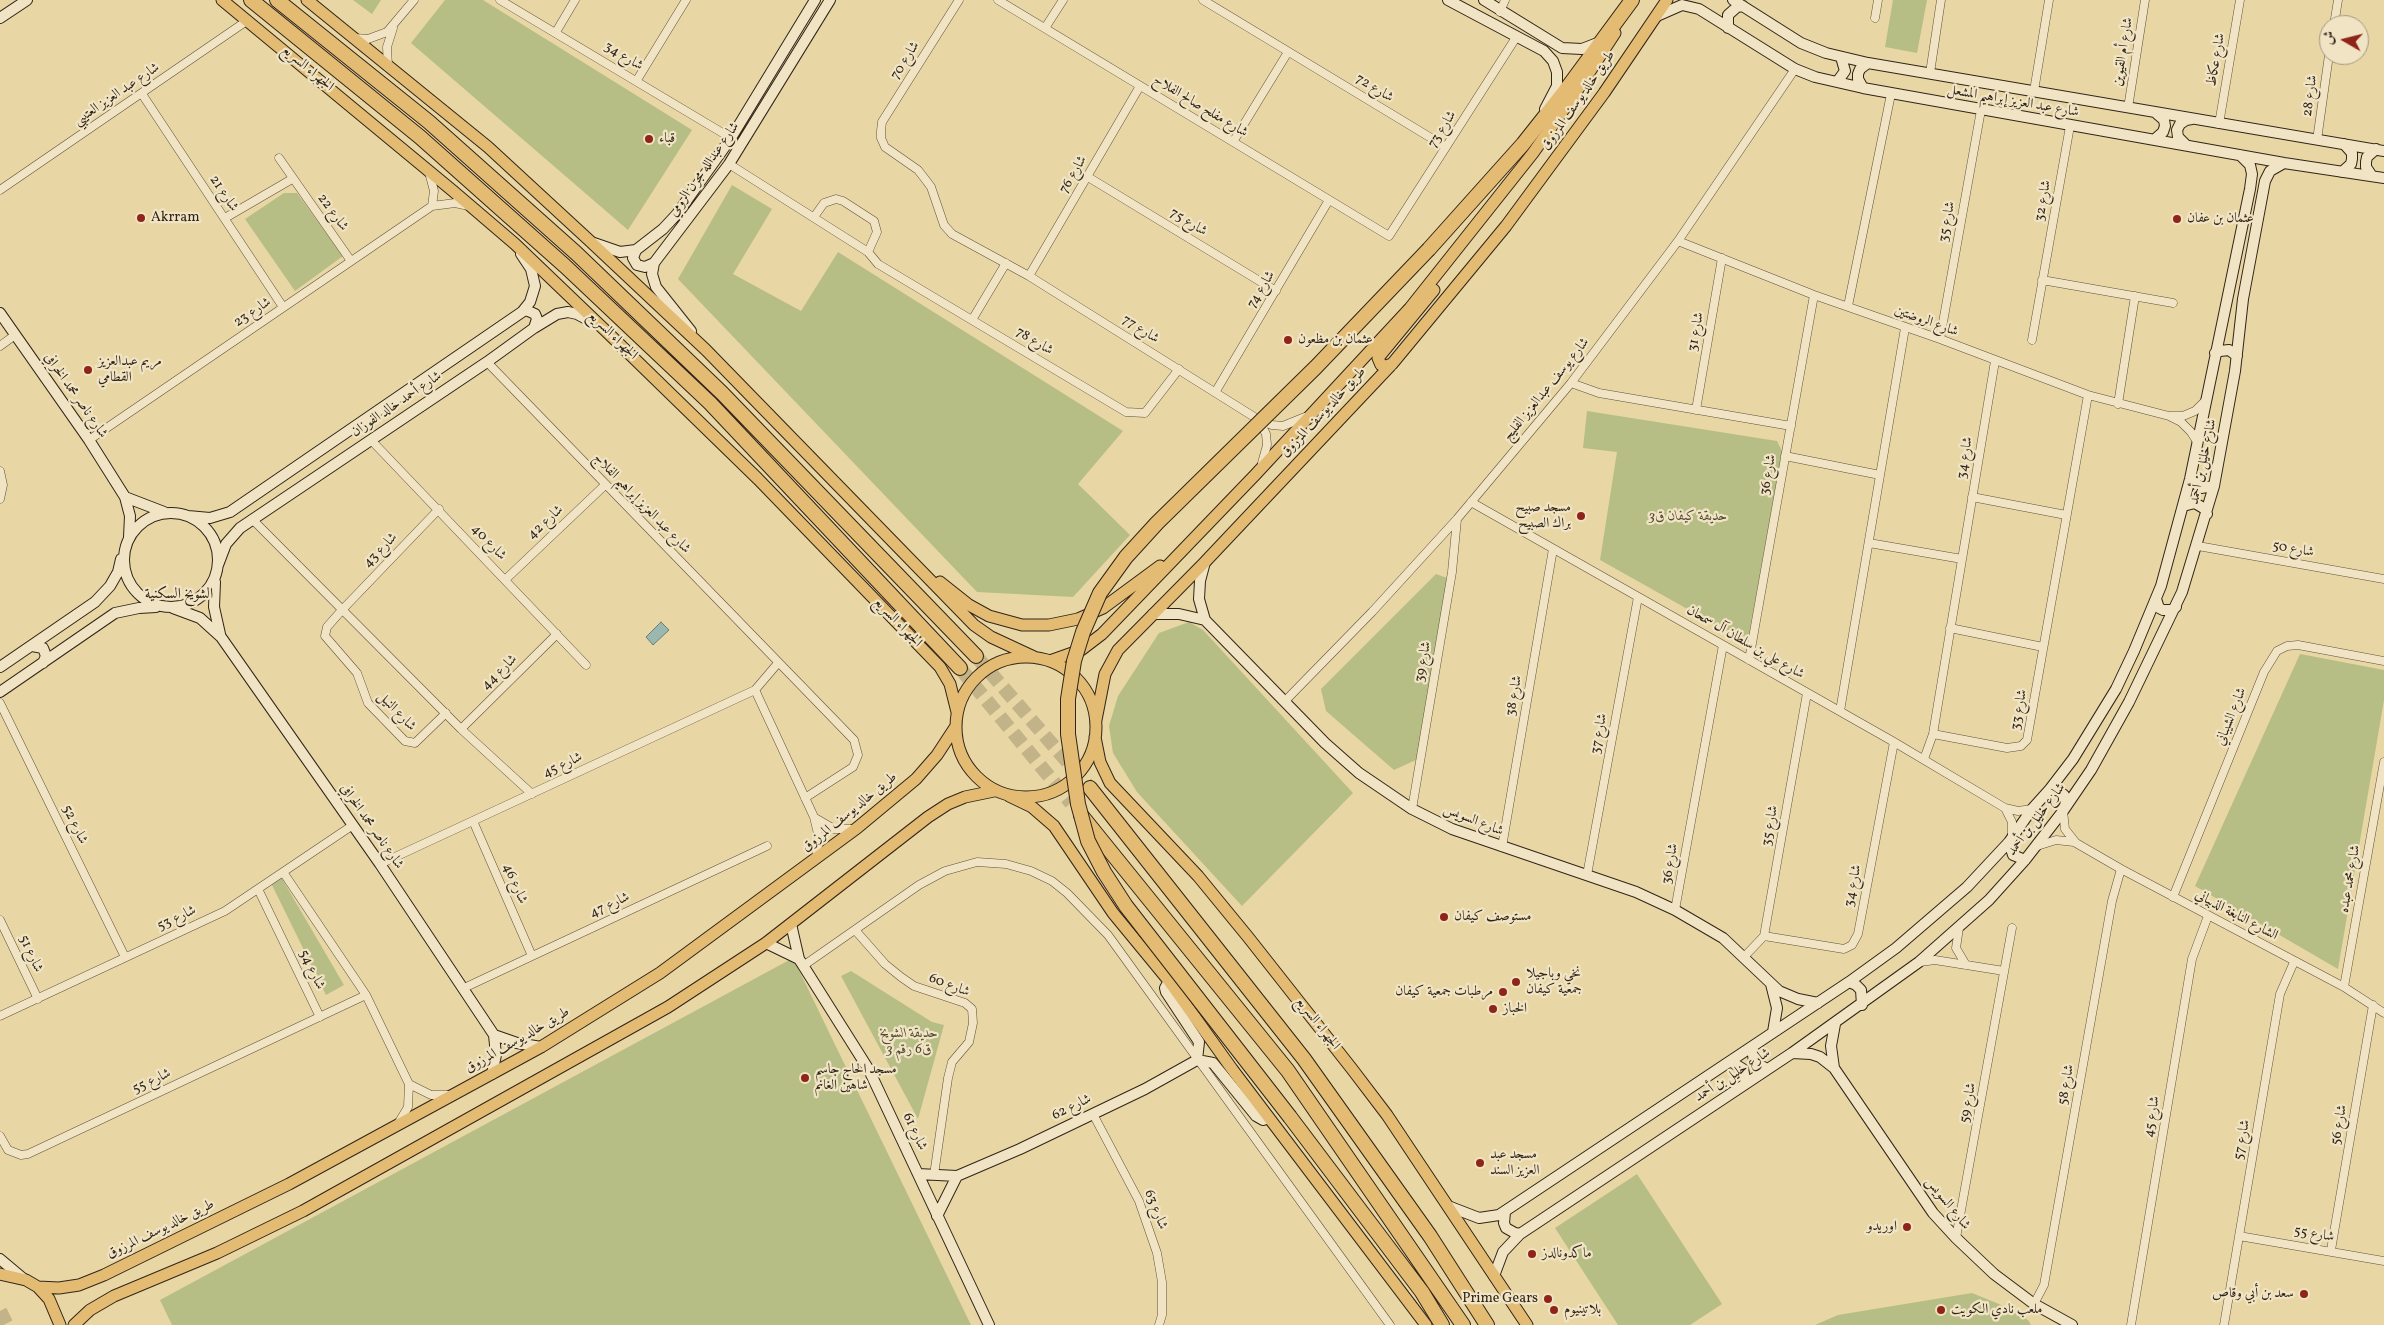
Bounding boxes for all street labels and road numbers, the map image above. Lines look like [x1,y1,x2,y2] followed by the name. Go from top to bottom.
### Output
[2110,16,2138,88] street label: شارع أم القيوين
[2204,32,2230,88] street label: شارع عكاظ
[600,39,646,75] street label: شارع 34
[888,39,924,83] street label: شارع 70
[277,42,337,96] street label: الجهراء السريع
[1538,48,1620,154] street label: طريق خالد يوسف المرزوق
[71,60,163,130] street label: شارع عبد العزيز العتيبي
[1352,71,1396,107] street label: شارع 72
[1150,72,1250,142] street label: شارع مفلح صالح الفلاح
[2300,74,2322,118] street label: شارع 28
[1946,82,2080,122] street label: شارع عبد العزيز إبراهيم المشعل
[1425,108,1461,152] street label: شارع 73
[666,119,744,221] street label: شارع عبدالله مجرن الرومي
[1056,153,1092,197] street label: شارع 76
[205,173,241,215] street label: شارع 21
[2032,179,2056,223] street label: شارع 32
[313,191,351,235] street label: شارع 22
[1936,200,1960,244] street label: شارع 35
[1166,205,1210,241] street label: شارع 75
[1244,268,1280,312] street label: شارع 74
[231,294,275,332] street label: شارع 23
[1892,303,1960,341] street label: شارع الروضتين
[583,308,641,364] street label: الجهراء السريع
[1685,311,1709,353] street label: شارع 31
[1118,312,1162,348] street label: شارع 77
[1012,324,1056,360] street label: شارع 78
[1500,335,1594,445] street label: شارع يوسف عبدالعزيز الفليج
[39,350,111,442] street label: شارع ناصر محمد الخرافي
[1278,364,1370,462] street label: طريق خالد يوسف المرزوق
[349,369,445,441] street label: شارع أحمد خالد الفوزان
[2187,418,2221,506] street label: شارع خليل بن أحمد
[1954,436,1978,480] street label: شارع 34
[589,450,693,558] street label: شارع عبد العزيز إبراهيم الفلاج
[1757,453,1781,497] street label: شارع 36
[525,502,567,544] street label: شارع 42
[467,521,509,565] street label: شارع 40
[360,530,402,572] street label: شارع 43
[2271,538,2315,562] street label: شارع 50
[869,594,925,652] street label: الجهراء السريع
[1683,602,1807,684] street label: شارع علي بن سلطان آل سمحان
[1412,640,1436,684] street label: 39 شارع
[479,652,521,694] street label: شارع 44
[1503,674,1527,718] street label: شارع 38
[2213,686,2251,748] street label: شارع الشيباني
[2008,688,2032,732] street label: شارع 33
[373,689,419,735] street label: شارع النيل
[1588,712,1612,756] street label: شارع 37
[541,750,585,782] street label: شارع 45
[799,769,901,857] street label: طريق خالد يوسف المرزوق
[2004,780,2070,860] street label: شارع خليل بن أحمد
[335,781,407,873] street label: شارع ناصر محمد الخرافي
[1441,801,1505,841] street label: شارع السويس
[57,803,91,847] street label: شارع 52
[1759,804,1783,848] street label: شارع 35
[1659,842,1683,886] street label: شارع 36
[2337,844,2365,914] street label: شارع محمد عبده
[498,861,530,907] street label: شارع 46
[1842,863,1866,909] street label: شارع 34
[2192,887,2280,945] street label: الشارع النابغة الذبياني
[587,889,633,923] street label: شارع 47
[155,903,199,935] street label: شارع 53
[14,933,46,975] street label: شارع 51
[294,947,328,993] street label: شارع 54
[926,971,972,1001] street label: شارع 60
[1291,994,1343,1054] street label: الجهراء السريع
[463,1004,573,1078] street label: طريق خالد يوسف المرزوق
[1692,1045,1774,1107] street label: شارع خليل بن أحمد
[2055,1063,2079,1107] street label: شارع 58
[130,1066,174,1098] street label: شارع 55
[1957,1081,1981,1125] street label: شارع 59
[1050,1091,1094,1125] street label: شارع 62
[2141,1095,2165,1139] street label: شارع 45
[2328,1103,2352,1147] street label: شارع 56
[898,1110,930,1154] street label: شارع 61
[2231,1119,2255,1161] street label: شارع 57
[1921,1174,1973,1234] street label: شارع السويس
[1139,1188,1171,1232] street label: شارع 63
[104,1197,218,1263] street label: طريق خالد يوسف المرزوق
[2293,1224,2335,1246] street label: شارع 55

